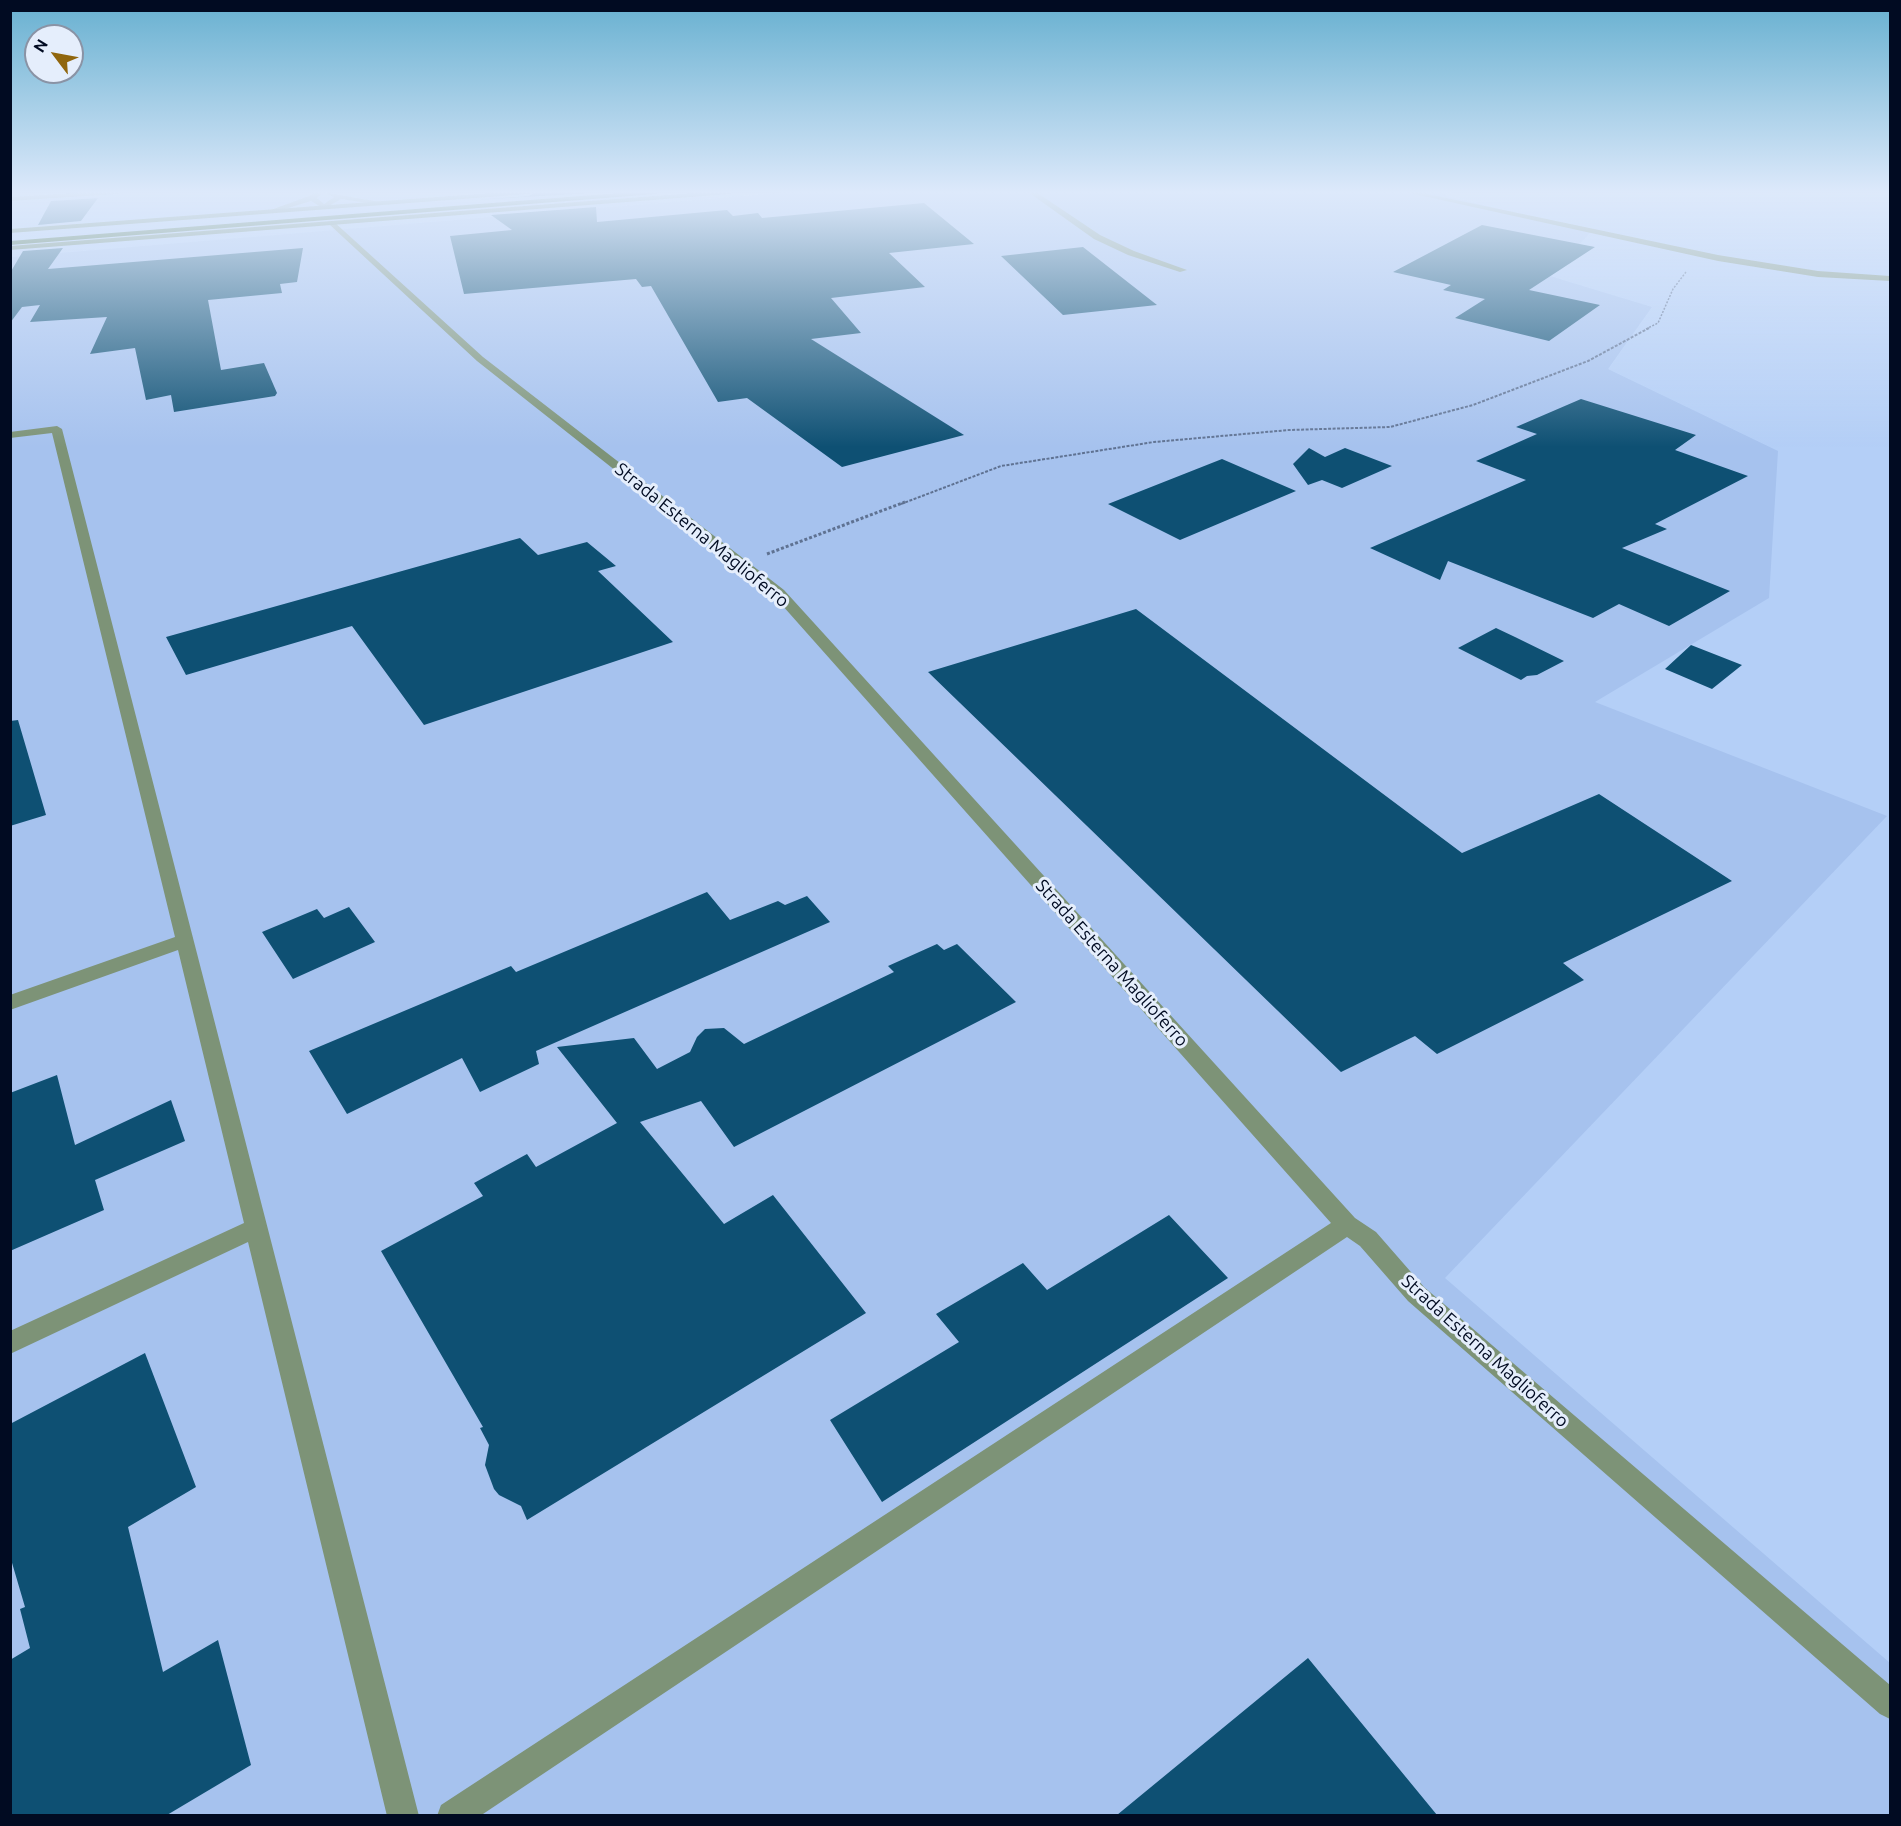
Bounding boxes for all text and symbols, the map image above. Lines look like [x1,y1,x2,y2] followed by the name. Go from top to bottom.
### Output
[24,24,84,84] north arrow
[30,36,51,55] text: N
[611,458,793,612] street label: Strada Esterna Maglioferro
[1031,875,1193,1051] street label: Strada Esterna Maglioferro
[1397,1270,1573,1432] street label: Strada Esterna Maglioferro

